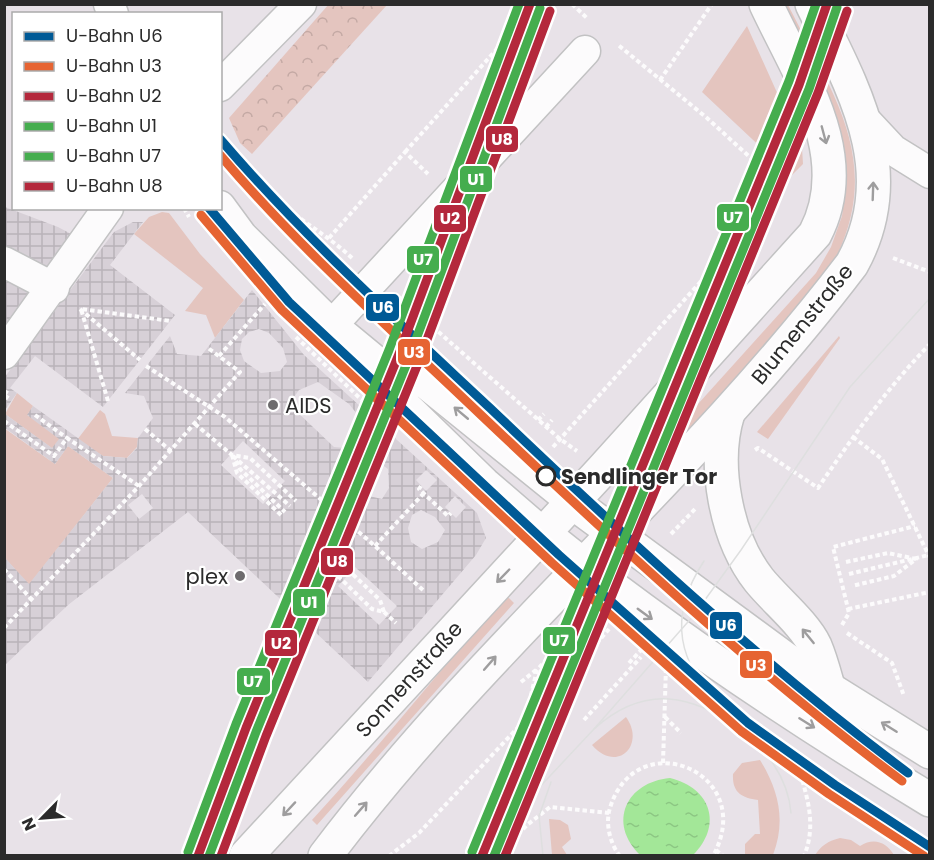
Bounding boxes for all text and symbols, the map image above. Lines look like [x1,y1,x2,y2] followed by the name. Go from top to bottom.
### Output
[12,12,222,210] legend
[66,23,163,48] text: U-Bahn U6
[66,53,162,78] text: U-Bahn U3
[66,83,162,108] text: U-Bahn U2
[66,113,157,138] text: U-Bahn U1
[485,125,519,153] line badge: U8
[818,125,830,144] one-way arrow
[491,128,513,151] text: U8
[66,143,161,168] text: U-Bahn U7
[459,165,493,193] line badge: U1
[467,168,485,191] text: U1
[66,173,163,198] text: U-Bahn U8
[867,182,878,202] one-way arrow
[716,203,750,232] line badge: U7
[433,204,467,233] line badge: U2
[723,206,743,229] text: U7
[440,207,460,230] text: U2
[406,245,440,274] line badge: U7
[413,248,433,271] text: U7
[744,258,860,390] street label: Blumenstraße
[365,293,400,322] line badge: U6
[372,296,394,319] text: U6
[397,338,431,366] line badge: U3
[404,341,424,364] text: U3
[285,391,332,420] place label: AIDS
[266,398,280,412] marker: AIDS
[454,406,469,420] one-way arrow
[561,462,717,491] place label: Sendlinger Tor
[536,466,556,486] marker: Sendlinger Tor
[320,547,354,576] line badge: U8
[326,550,348,573] text: U8
[186,562,228,591] place label: plex
[233,569,247,583] marker: plex
[496,569,511,584] one-way arrow
[292,588,326,617] line badge: U1
[300,591,318,614] text: U1
[636,608,652,620] one-way arrow
[709,611,743,640] line badge: U6
[715,614,737,637] text: U6
[349,615,469,743] street label: Sonnenstraße
[542,626,576,655] line badge: U7
[801,628,814,644] one-way arrow
[264,629,298,657] line badge: U2
[549,629,569,652] text: U7
[271,632,291,655] text: U2
[739,650,773,679] line badge: U3
[746,654,766,677] text: U3
[483,656,497,671] one-way arrow
[236,667,271,696] line badge: U7
[243,670,263,693] text: U7
[798,717,815,729] one-way arrow
[881,721,898,733] one-way arrow
[12,788,72,848] north arrow
[282,802,296,817] one-way arrow
[354,802,368,817] one-way arrow
[16,814,42,834] text: N

